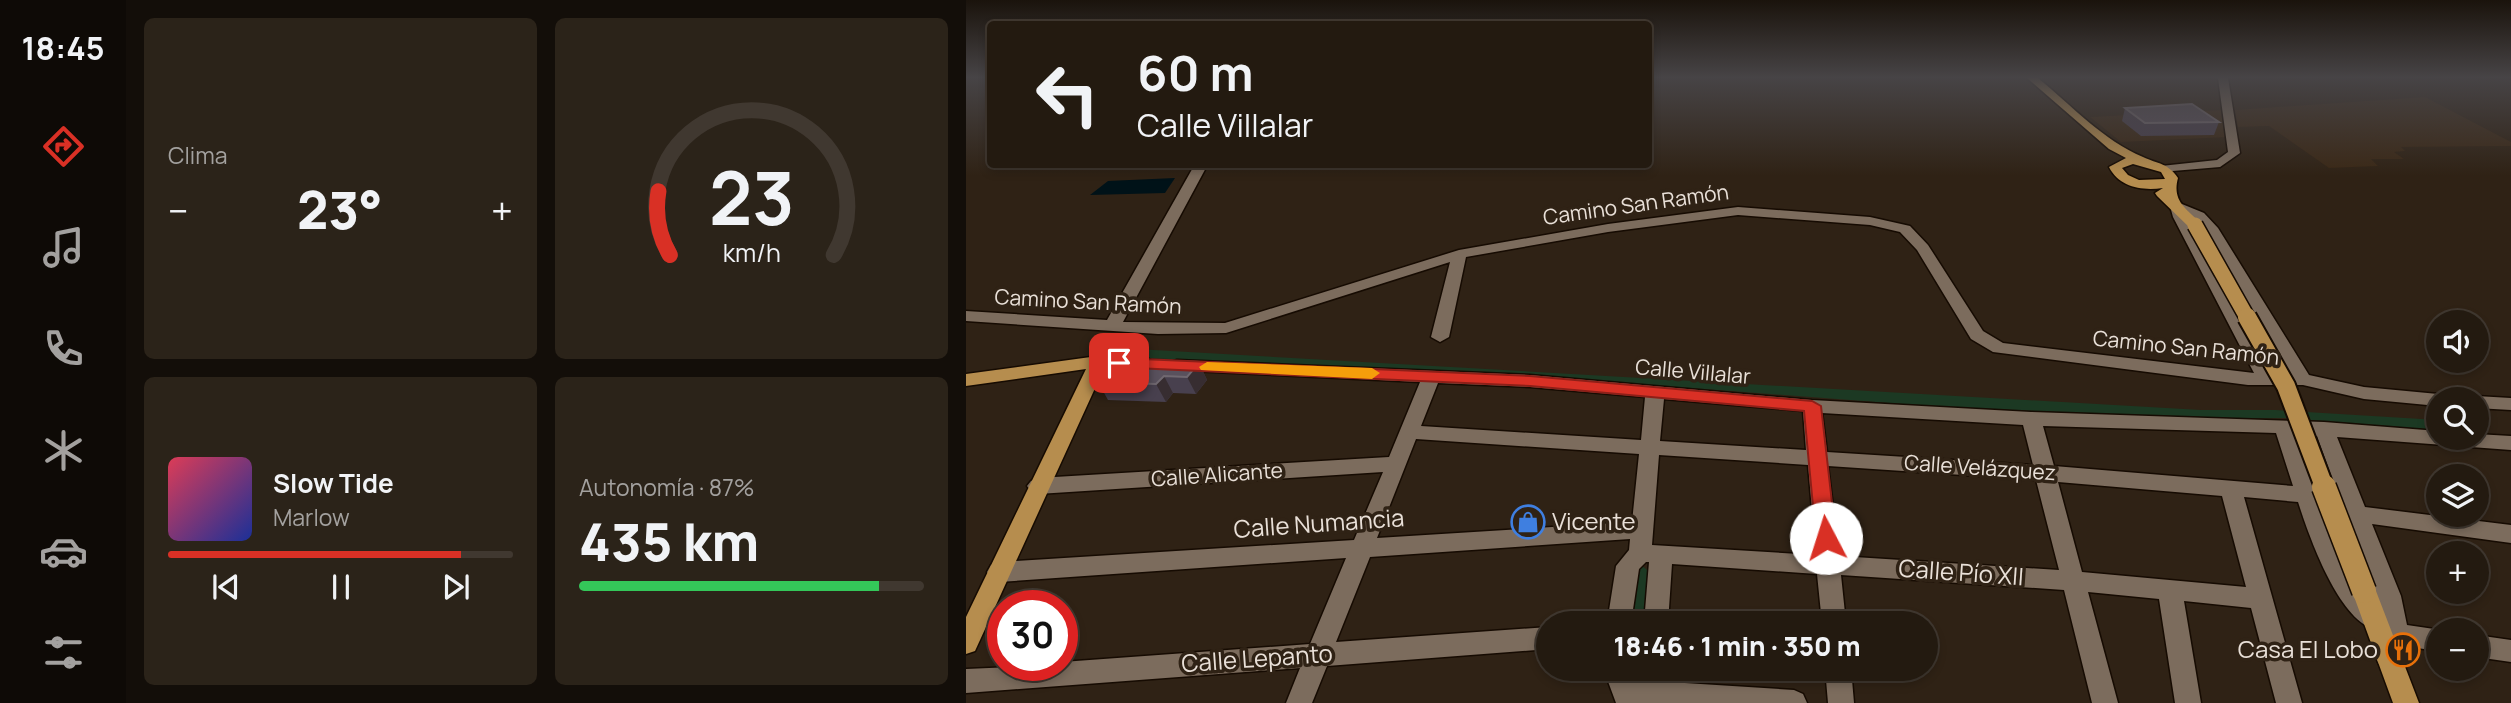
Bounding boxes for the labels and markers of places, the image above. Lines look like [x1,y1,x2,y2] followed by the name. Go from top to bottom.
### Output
[1089,333,1149,393] pin
[1509,503,1547,541] shop icon: Vicente
[1552,504,1636,537] place label: Vicente
[2384,631,2422,669] restaurant icon: Casa El Lobo
[2238,632,2378,665] place label: Casa El Lobo

